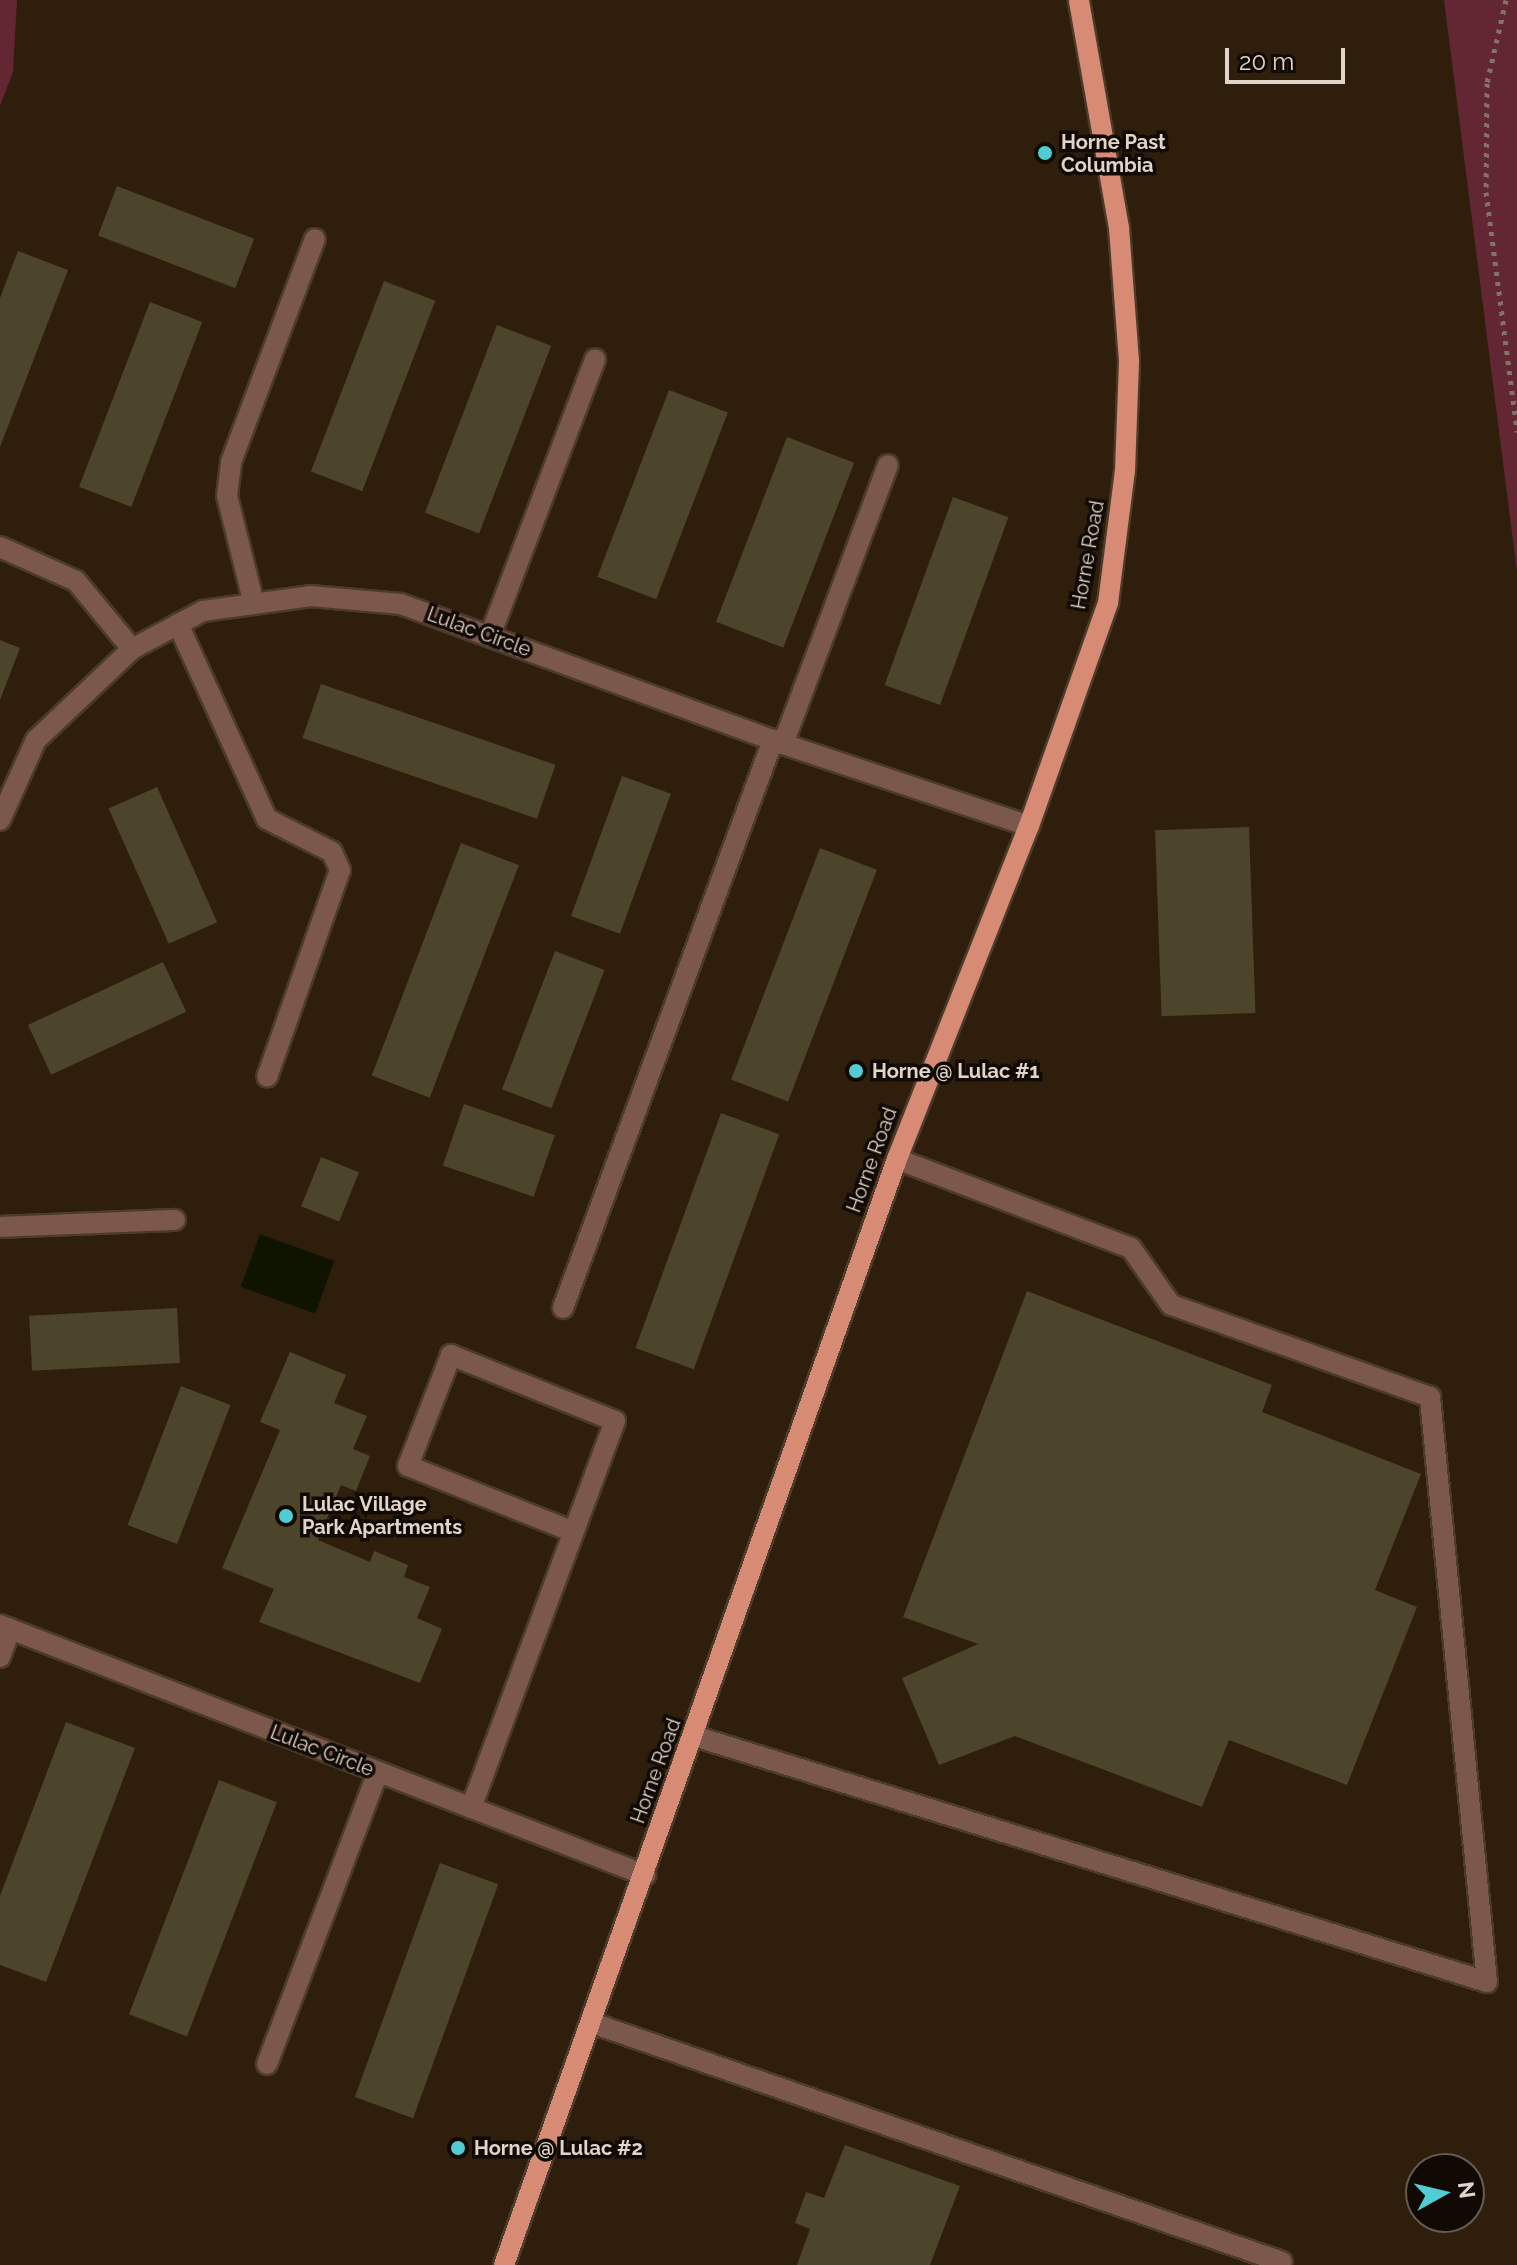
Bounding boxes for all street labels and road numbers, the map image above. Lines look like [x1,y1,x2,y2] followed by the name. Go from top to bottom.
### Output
[1067,499,1109,611] street label: Horne Road
[424,602,534,662] street label: Lulac Circle
[842,1104,902,1216] street label: Horne Road
[626,1715,686,1827] street label: Horne Road
[267,1720,377,1782] street label: Lulac Circle

